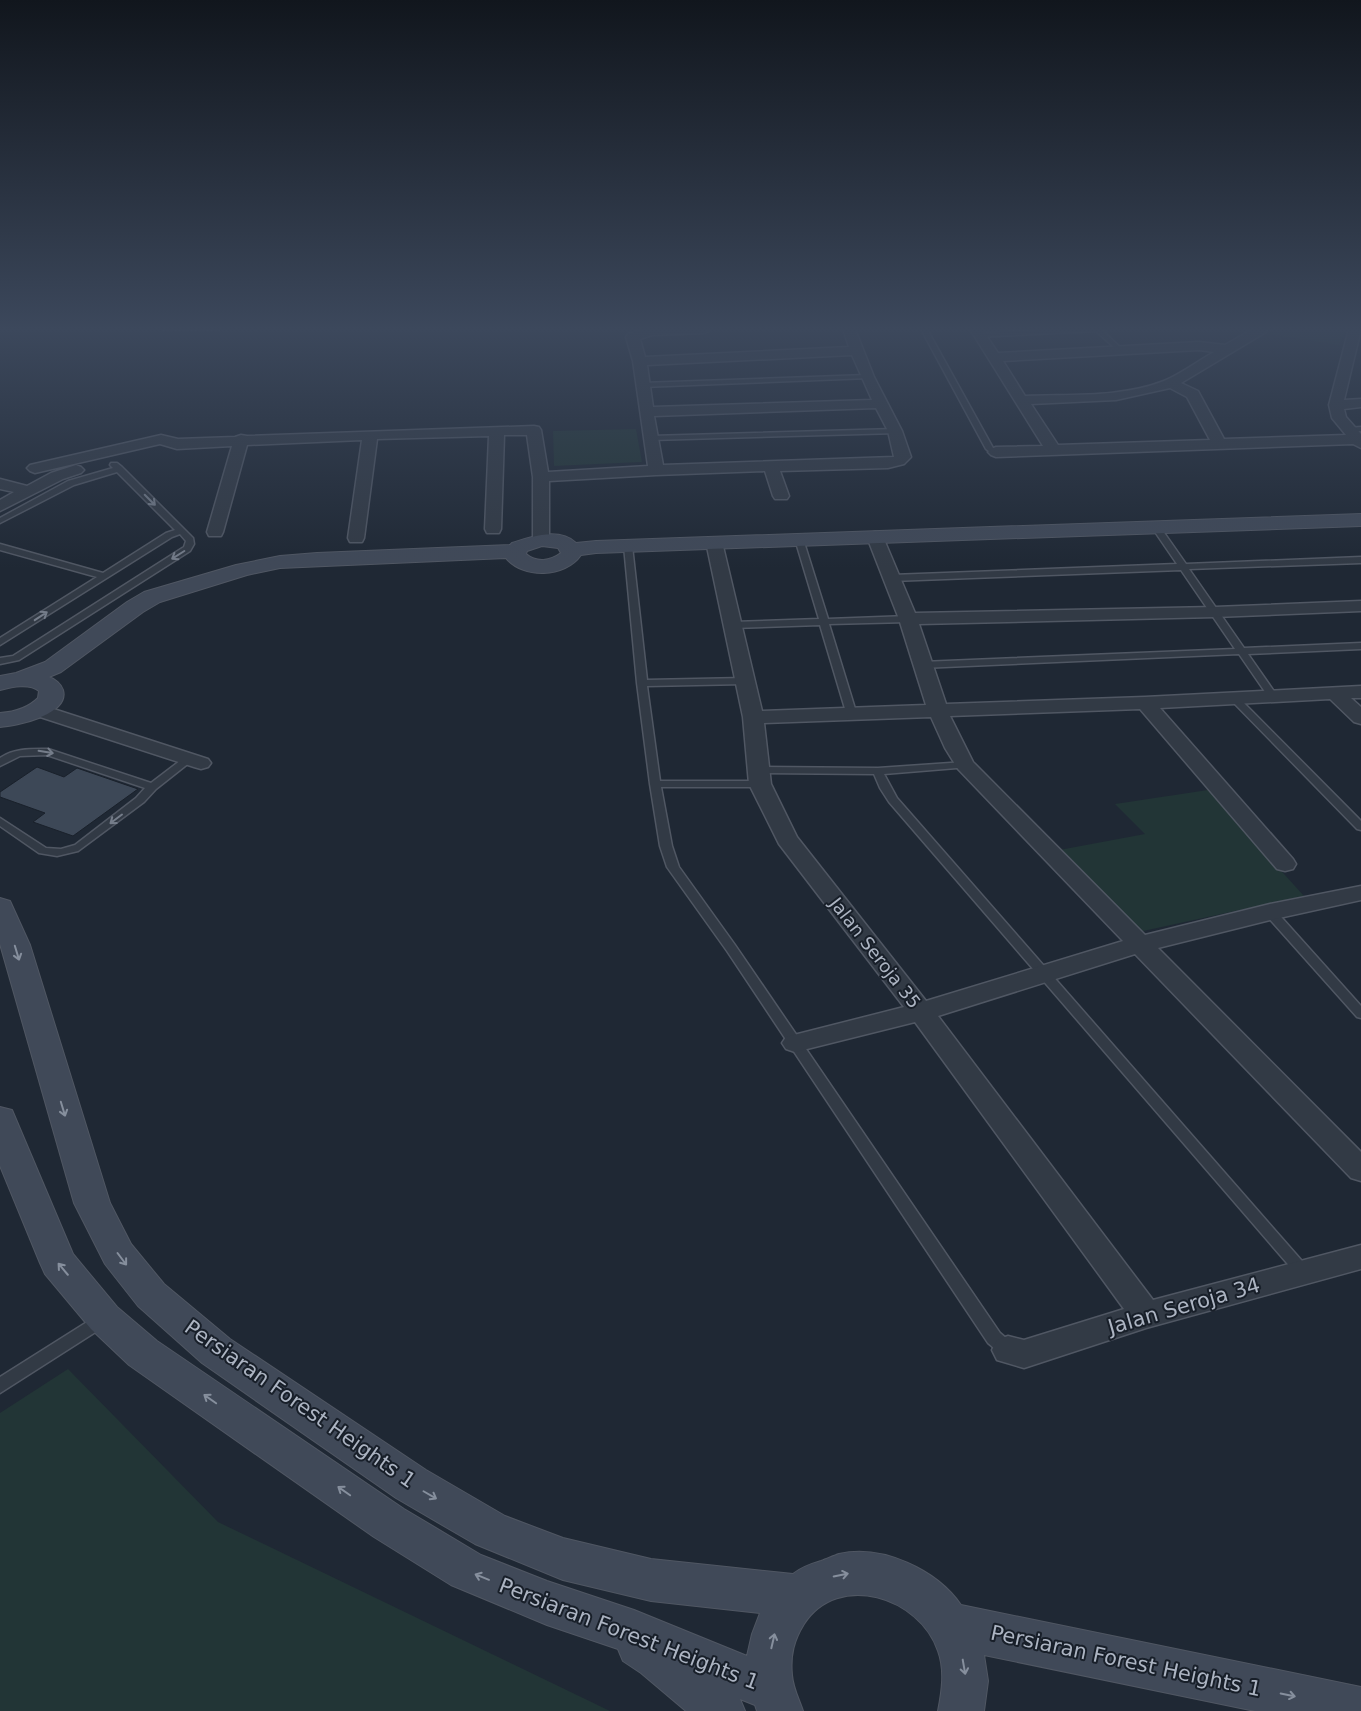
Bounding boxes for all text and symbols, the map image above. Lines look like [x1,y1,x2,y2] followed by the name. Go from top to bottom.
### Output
[144,494,156,506] one-way arrow
[172,550,186,560] one-way arrow
[34,611,48,621] one-way arrow
[37,748,53,758] one-way arrow
[110,813,123,824] one-way arrow
[825,892,925,1012] street label: Jalan Seroja 35
[13,945,23,961] one-way arrow
[59,1100,69,1116] one-way arrow
[117,1252,127,1266] one-way arrow
[58,1263,69,1276] one-way arrow
[1103,1273,1263,1340] street label: Jalan Seroja 34
[180,1315,420,1493] street label: Persiaran Forest Heights 1
[203,1394,217,1404] one-way arrow
[337,1486,351,1496] one-way arrow
[423,1490,438,1500] one-way arrow
[833,1570,849,1580] one-way arrow
[475,1571,490,1581] one-way arrow
[496,1573,762,1695] street label: Persiaran Forest Heights 1
[988,1621,1264,1701] street label: Persiaran Forest Heights 1
[769,1633,778,1649] one-way arrow
[960,1658,970,1674] one-way arrow
[1280,1691,1296,1701] one-way arrow

